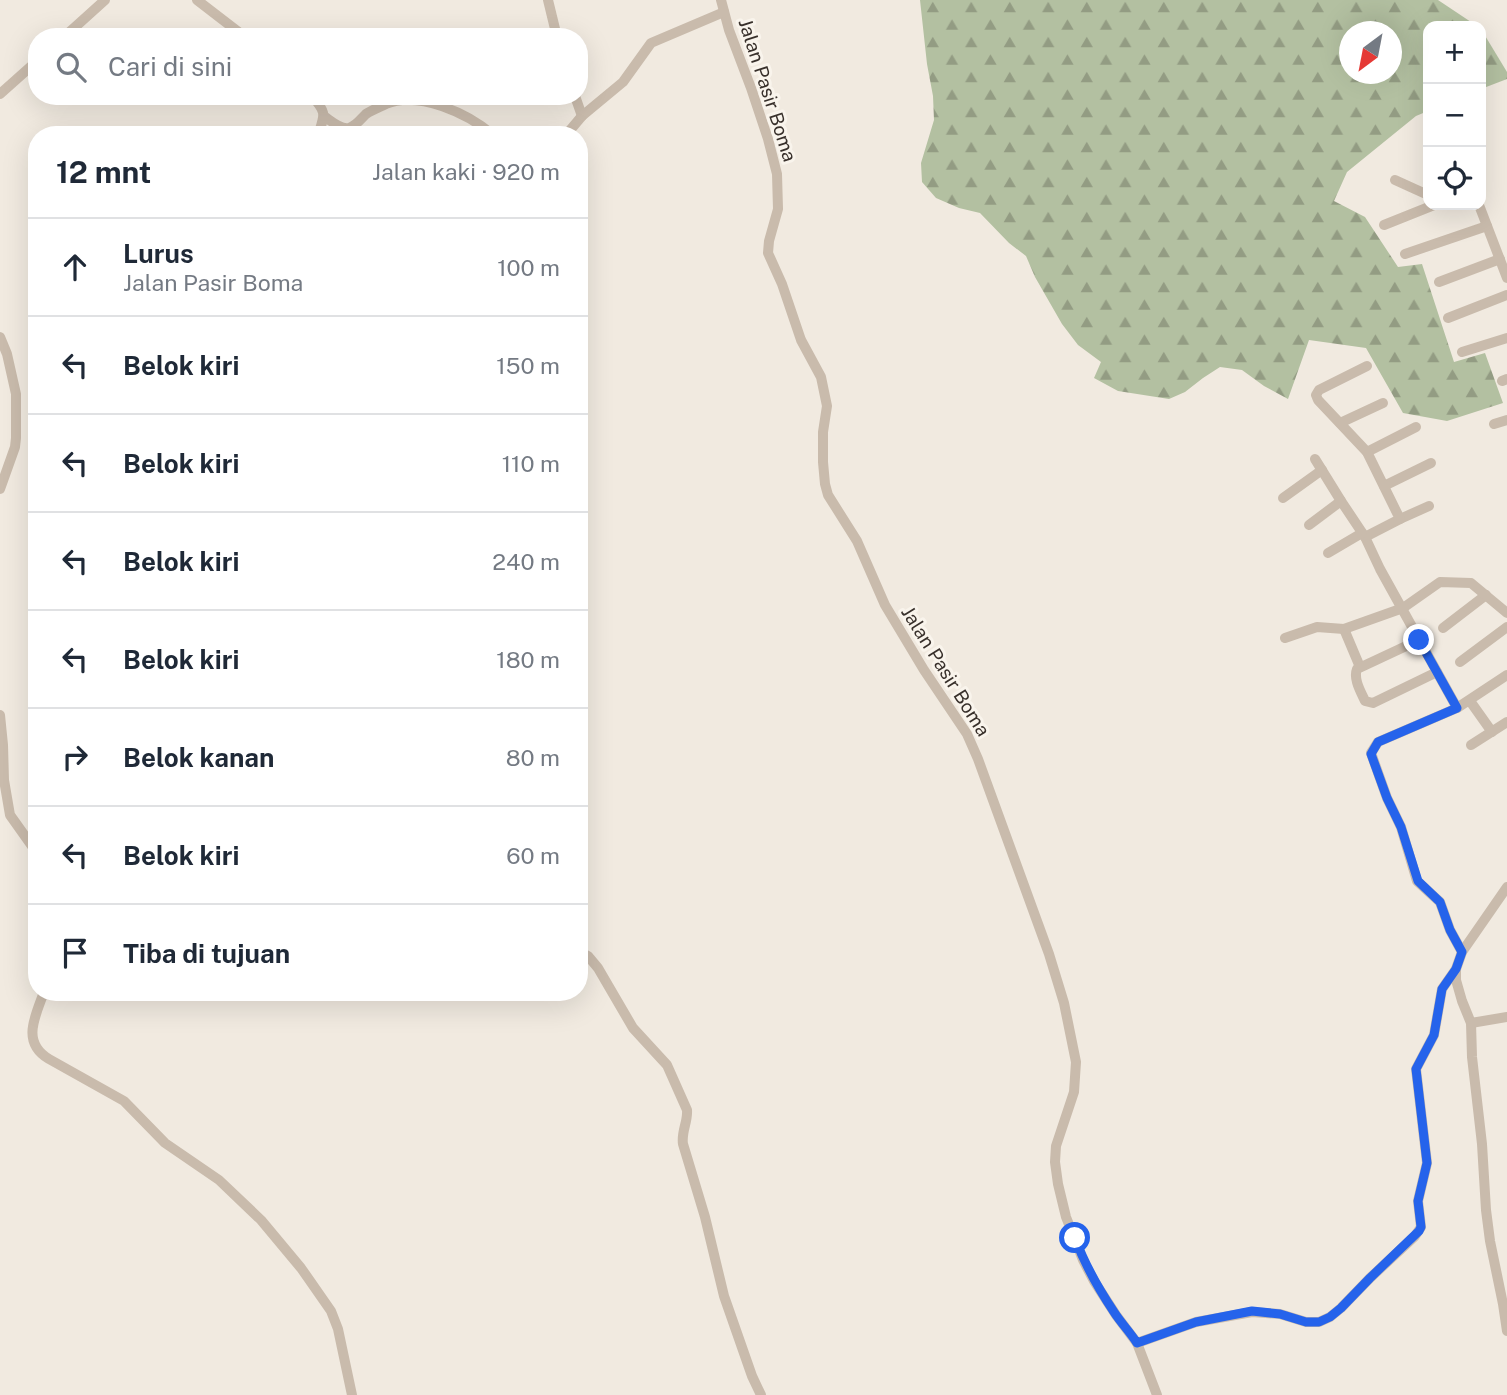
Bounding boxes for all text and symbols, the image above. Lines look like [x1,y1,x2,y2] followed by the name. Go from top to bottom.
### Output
[735,16,801,164] street label: Jalan Pasir Boma
[1339,21,1402,84] north arrow
[1423,21,1486,210] map controls
[1423,21,1486,84] button: +
[28,28,588,105] search box
[52,48,90,86] icon: search
[108,51,232,82] text: Cari di sini
[1423,84,1486,147] button: −
[1423,147,1486,210] button: locate
[56,154,151,190] text: 12 mnt
[372,158,560,185] text: Jalan kaki · 920 m
[123,238,194,269] text: Lurus
[56,248,94,286] icon: ahead
[497,254,560,281] text: 100 m
[123,269,303,296] text: Jalan Pasir Boma
[56,346,94,384] icon: left
[123,350,239,381] text: Belok kiri
[496,352,560,379] text: 150 m
[56,444,94,482] icon: left
[123,448,239,479] text: Belok kiri
[502,450,560,477] text: 110 m
[56,542,94,580] icon: left
[123,546,239,577] text: Belok kiri
[492,548,560,575] text: 240 m
[897,602,995,740] street label: Jalan Pasir Boma
[1403,624,1434,655] route end
[56,640,94,678] icon: left
[123,644,239,675] text: Belok kiri
[496,646,560,673] text: 180 m
[56,738,94,776] icon: right
[123,742,274,773] text: Belok kanan
[506,744,560,771] text: 80 m
[56,836,94,874] icon: left
[123,840,239,871] text: Belok kiri
[506,842,560,869] text: 60 m
[56,934,94,972] icon: arrive
[123,938,290,969] text: Tiba di tujuan
[1059,1222,1090,1253] route start

